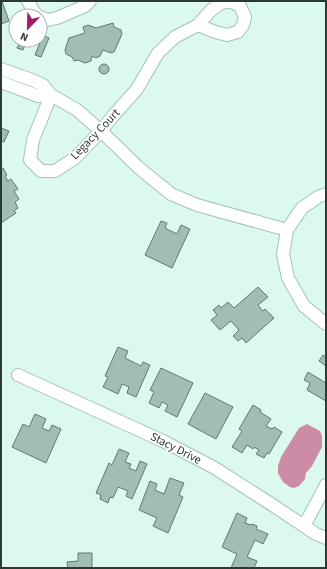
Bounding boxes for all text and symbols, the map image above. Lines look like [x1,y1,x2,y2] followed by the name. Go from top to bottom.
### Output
[8,8,48,48] north arrow
[18,28,31,45] text: N
[67,105,124,164] street label: Legacy Court
[147,428,204,469] street label: Stacy Drive

